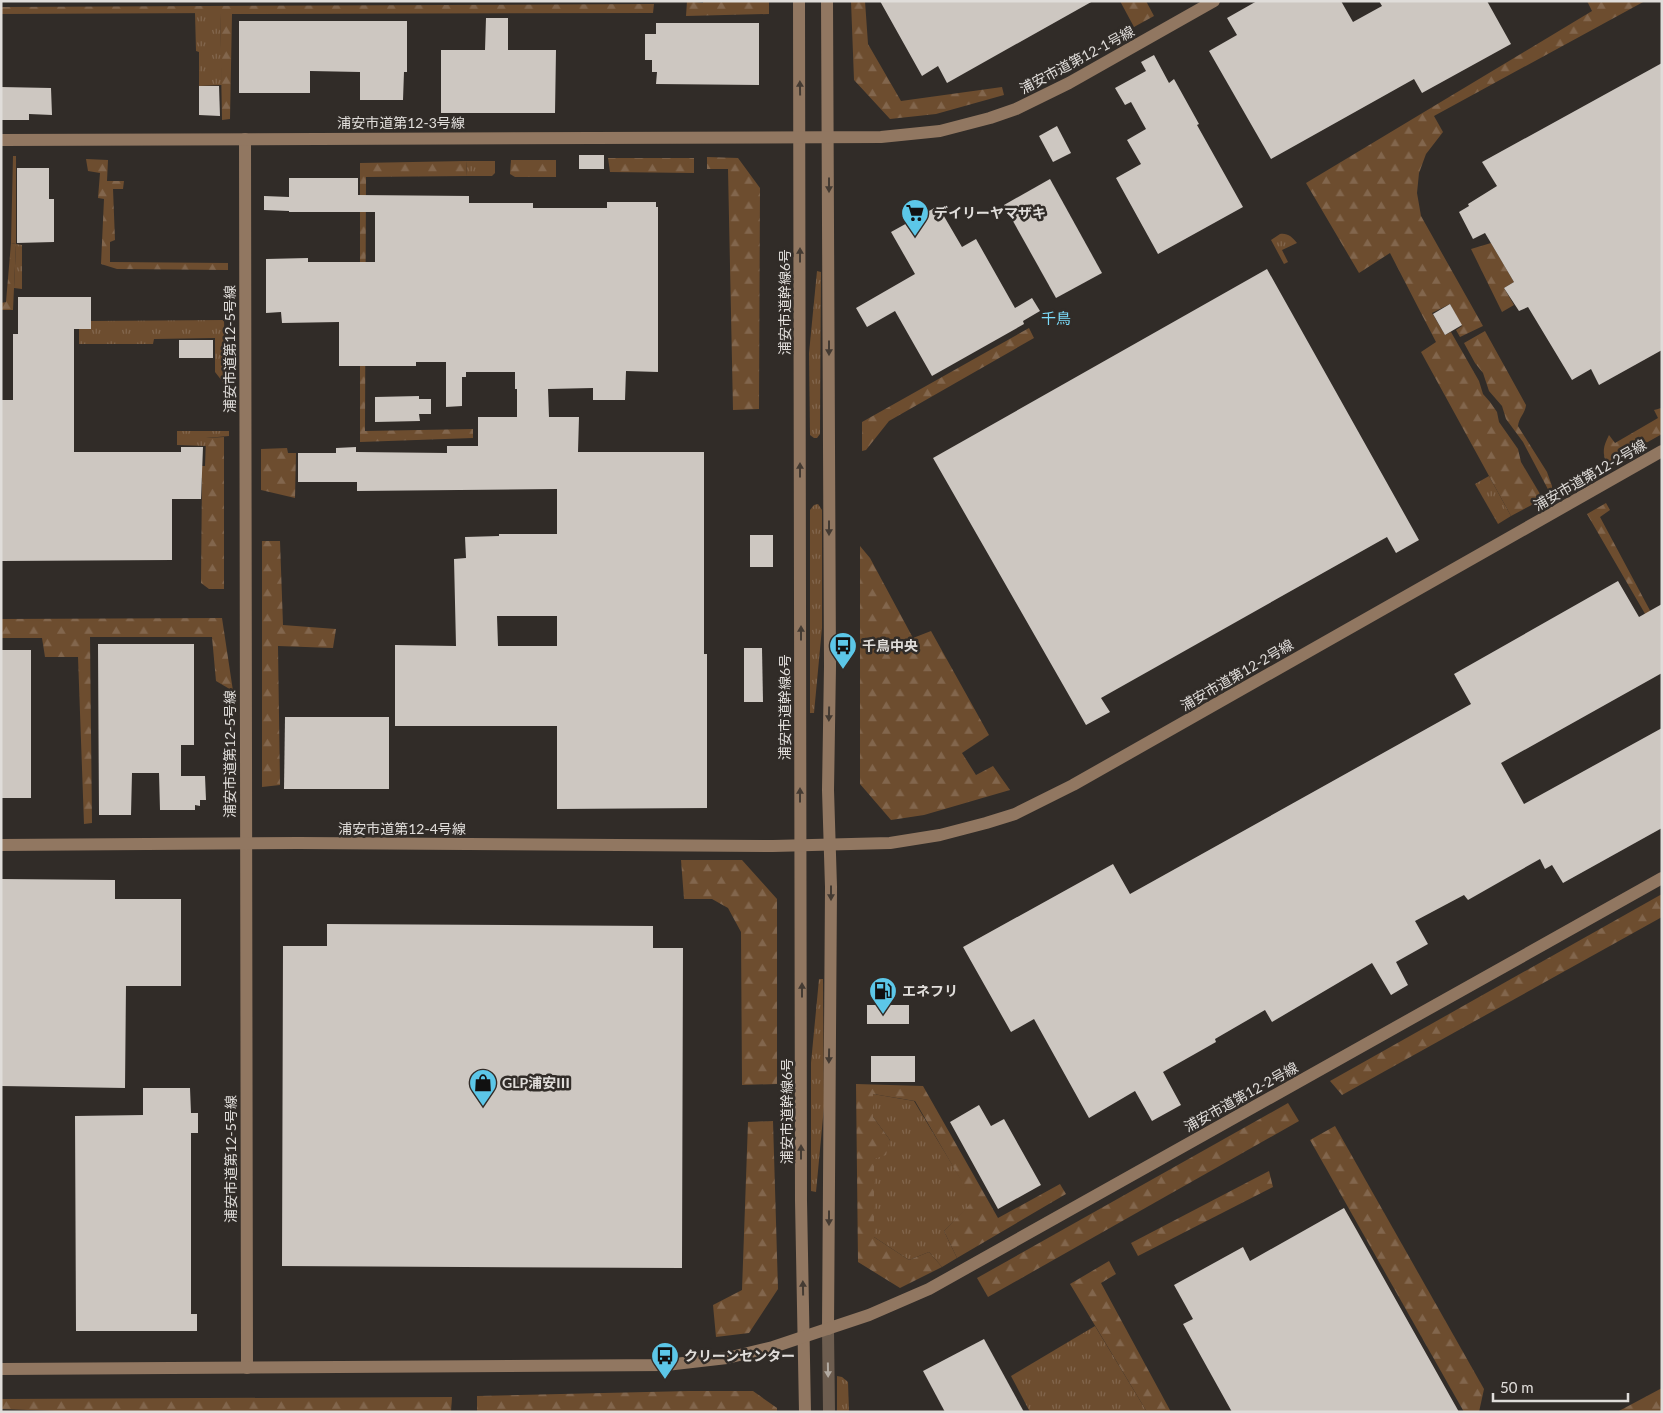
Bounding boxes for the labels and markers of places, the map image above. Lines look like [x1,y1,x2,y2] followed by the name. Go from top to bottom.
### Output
[900,198,930,237] supermarket icon: デイリーヤマザキ
[934,204,1046,221] place label: デイリーヤマザキ
[828,631,858,670] bus stop icon: 千鳥中央
[862,637,918,654] place label: 千鳥中央
[868,976,898,1015] fuel station icon: エネフリ
[902,982,958,999] place label: エネフリ
[468,1068,498,1107] shop icon: GLP浦安Ⅲ
[502,1074,570,1091] place label: GLP浦安Ⅲ
[650,1341,680,1380] bus stop icon: クリーンセンター
[684,1347,795,1364] place label: クリーンセンター

